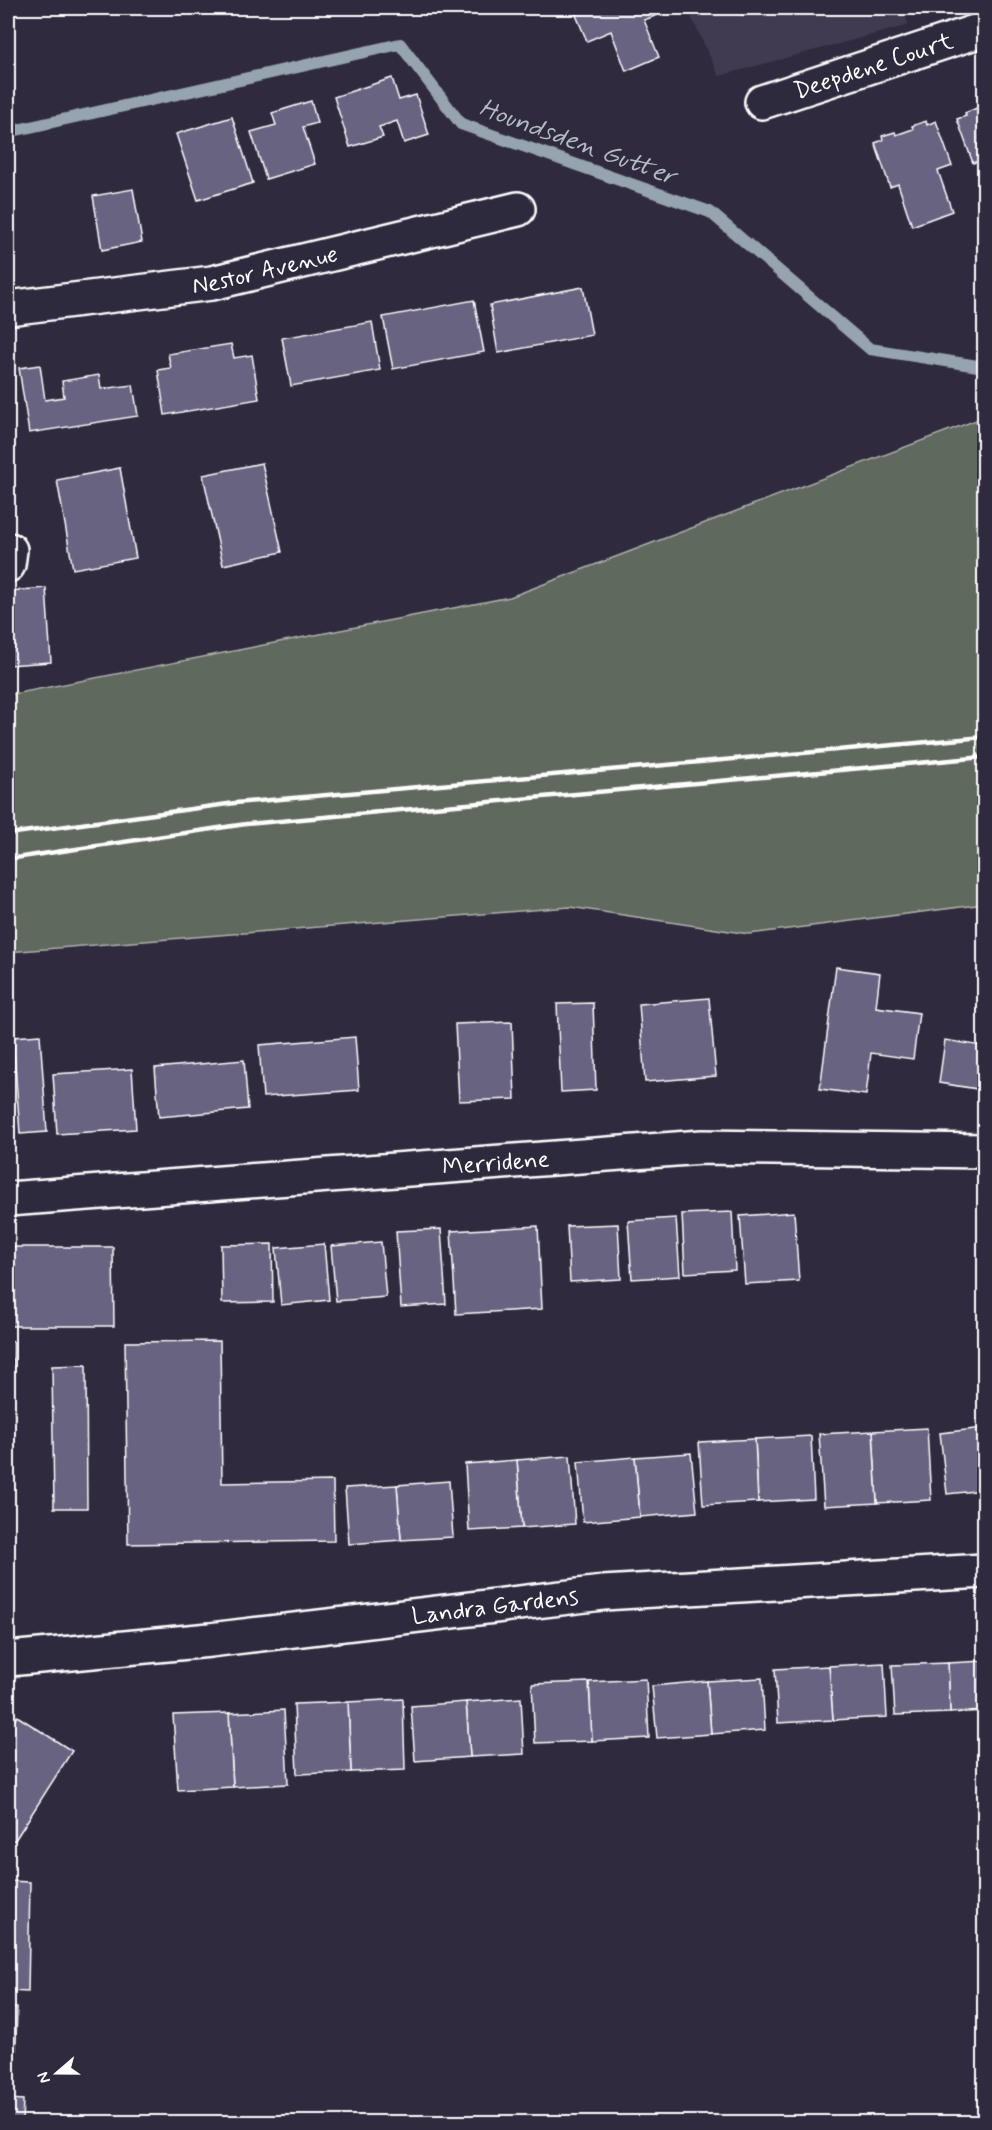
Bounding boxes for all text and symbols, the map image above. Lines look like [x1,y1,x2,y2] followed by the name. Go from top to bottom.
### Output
[790,26,957,107] street label: Deepdene Court
[474,91,683,195] water label: Houndsden Gutter
[191,239,341,302] street label: Nestor Avenue
[441,1144,551,1183] street label: Merridene
[410,1582,580,1633] street label: Landra Gardens
[27,2043,87,2103] north arrow
[33,2069,56,2086] text: N

